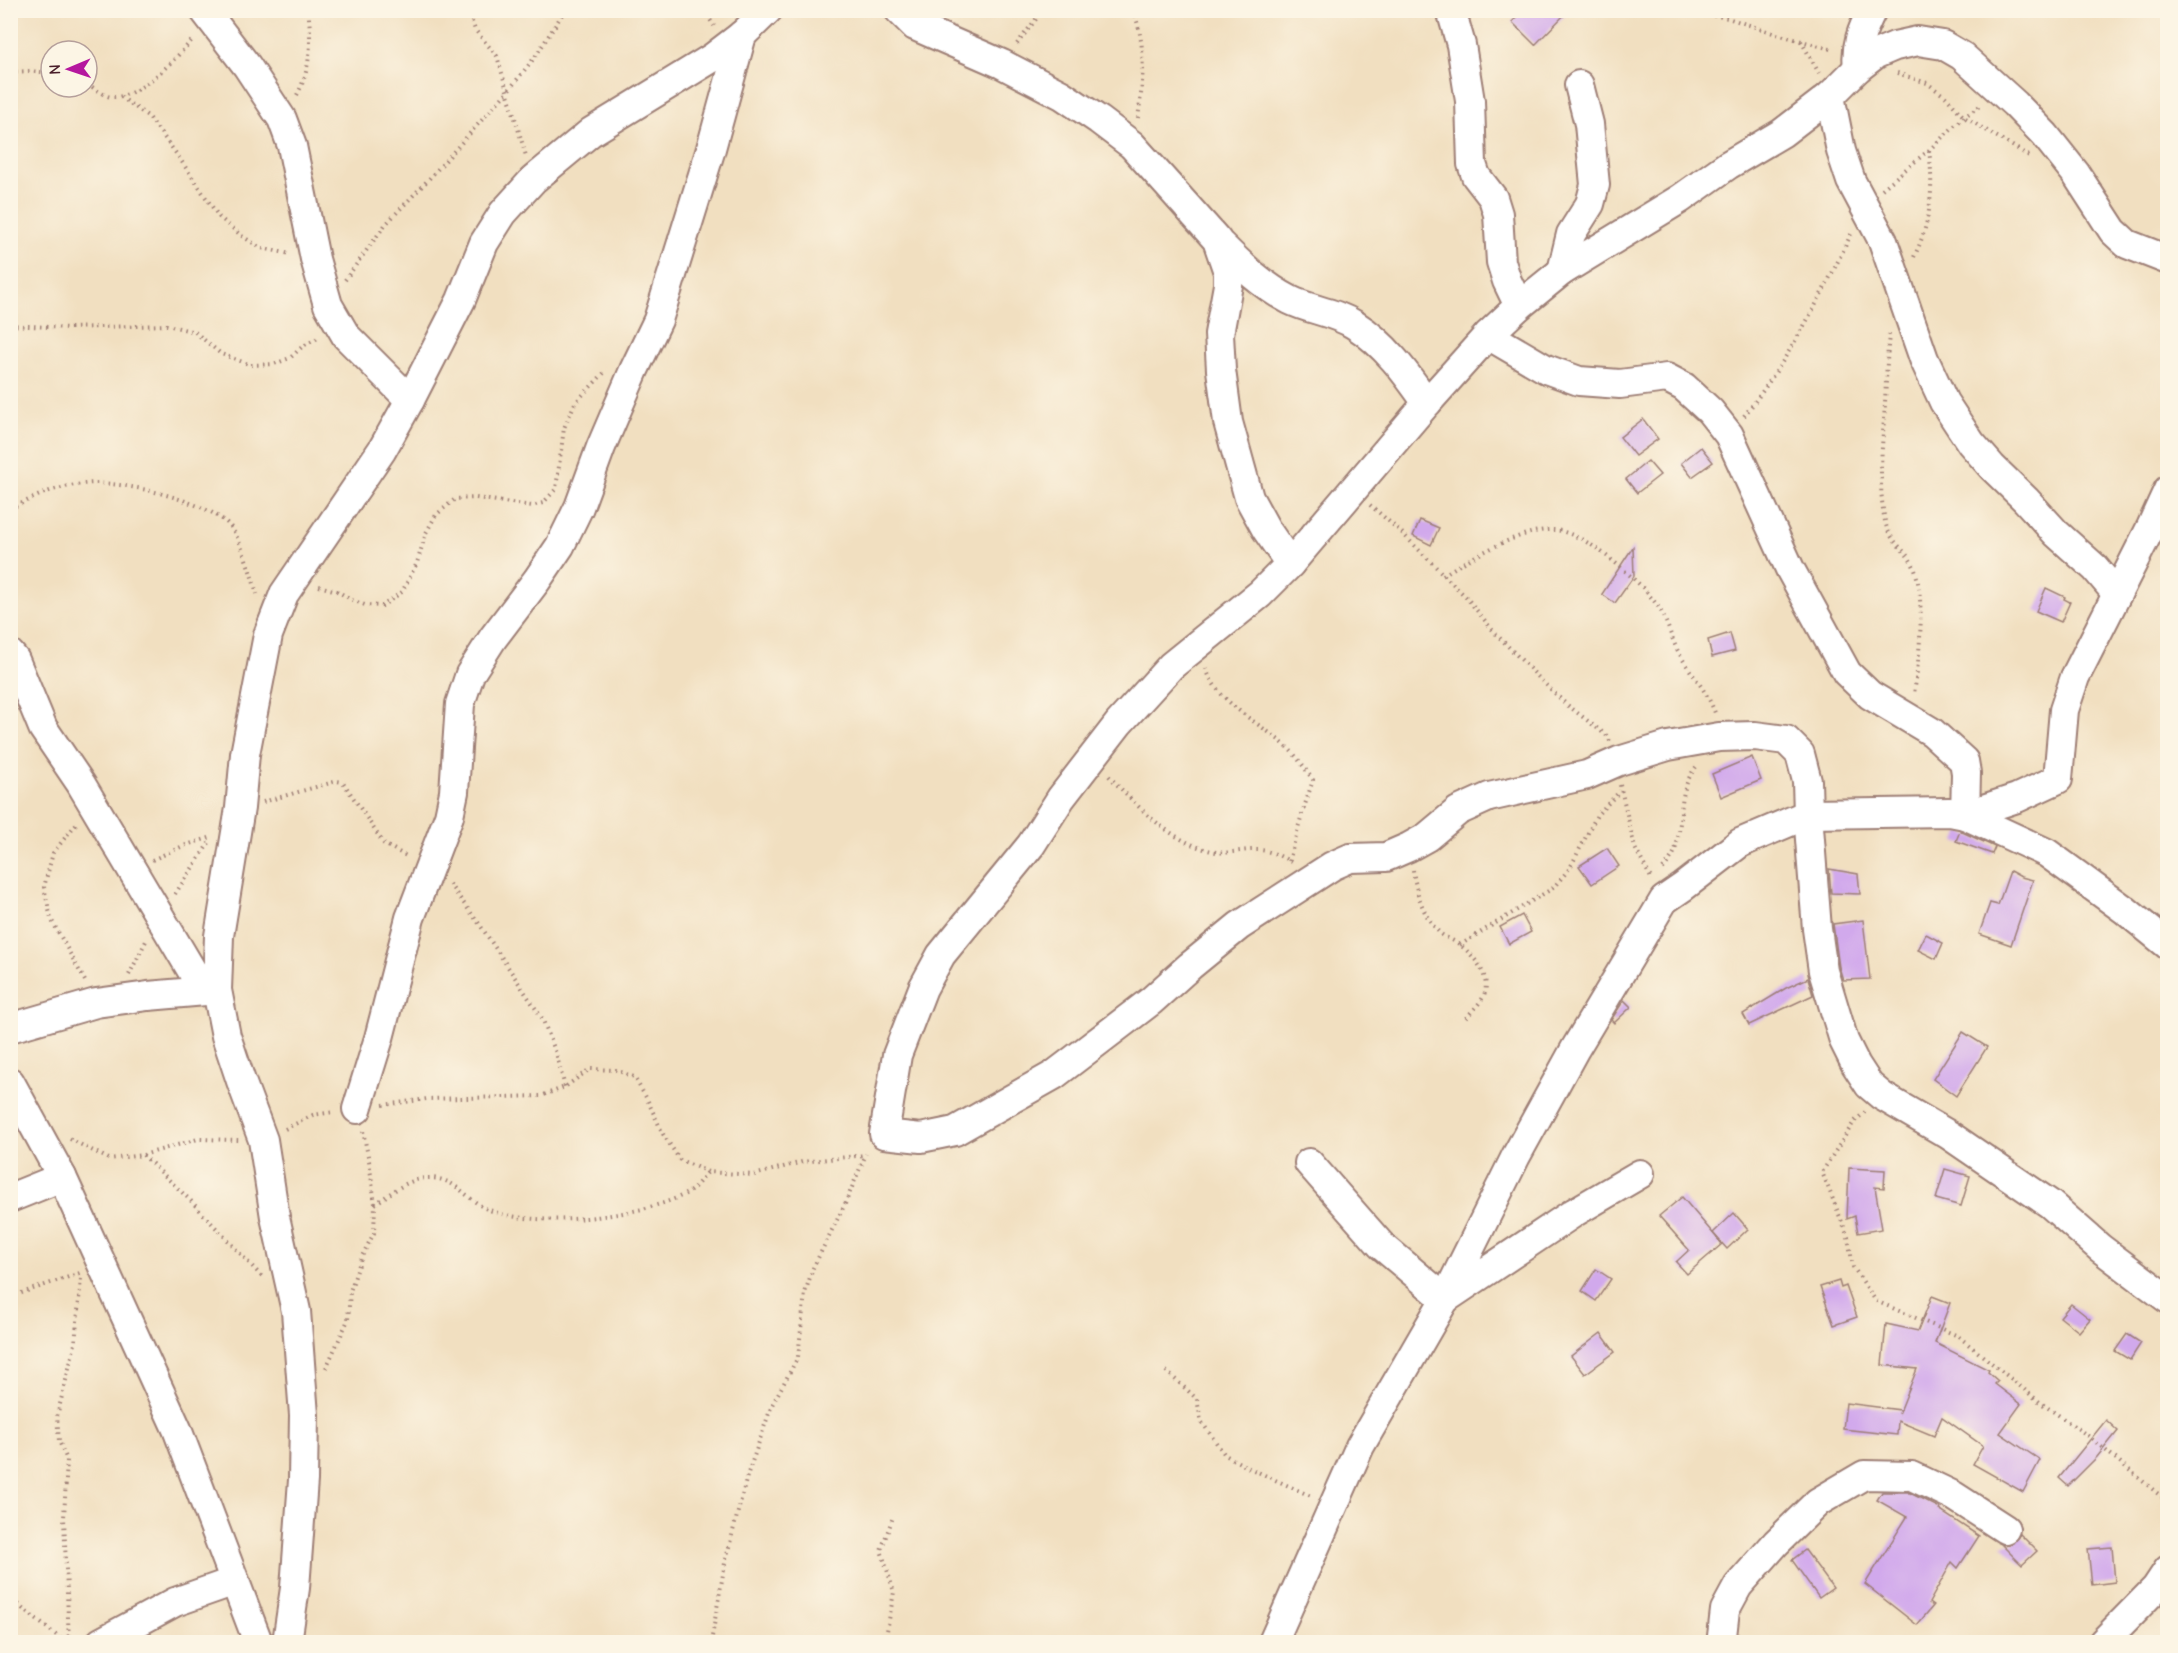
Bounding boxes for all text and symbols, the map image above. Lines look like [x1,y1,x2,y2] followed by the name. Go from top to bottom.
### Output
[39,39,99,99] north arrow
[46,64,64,75] text: N

